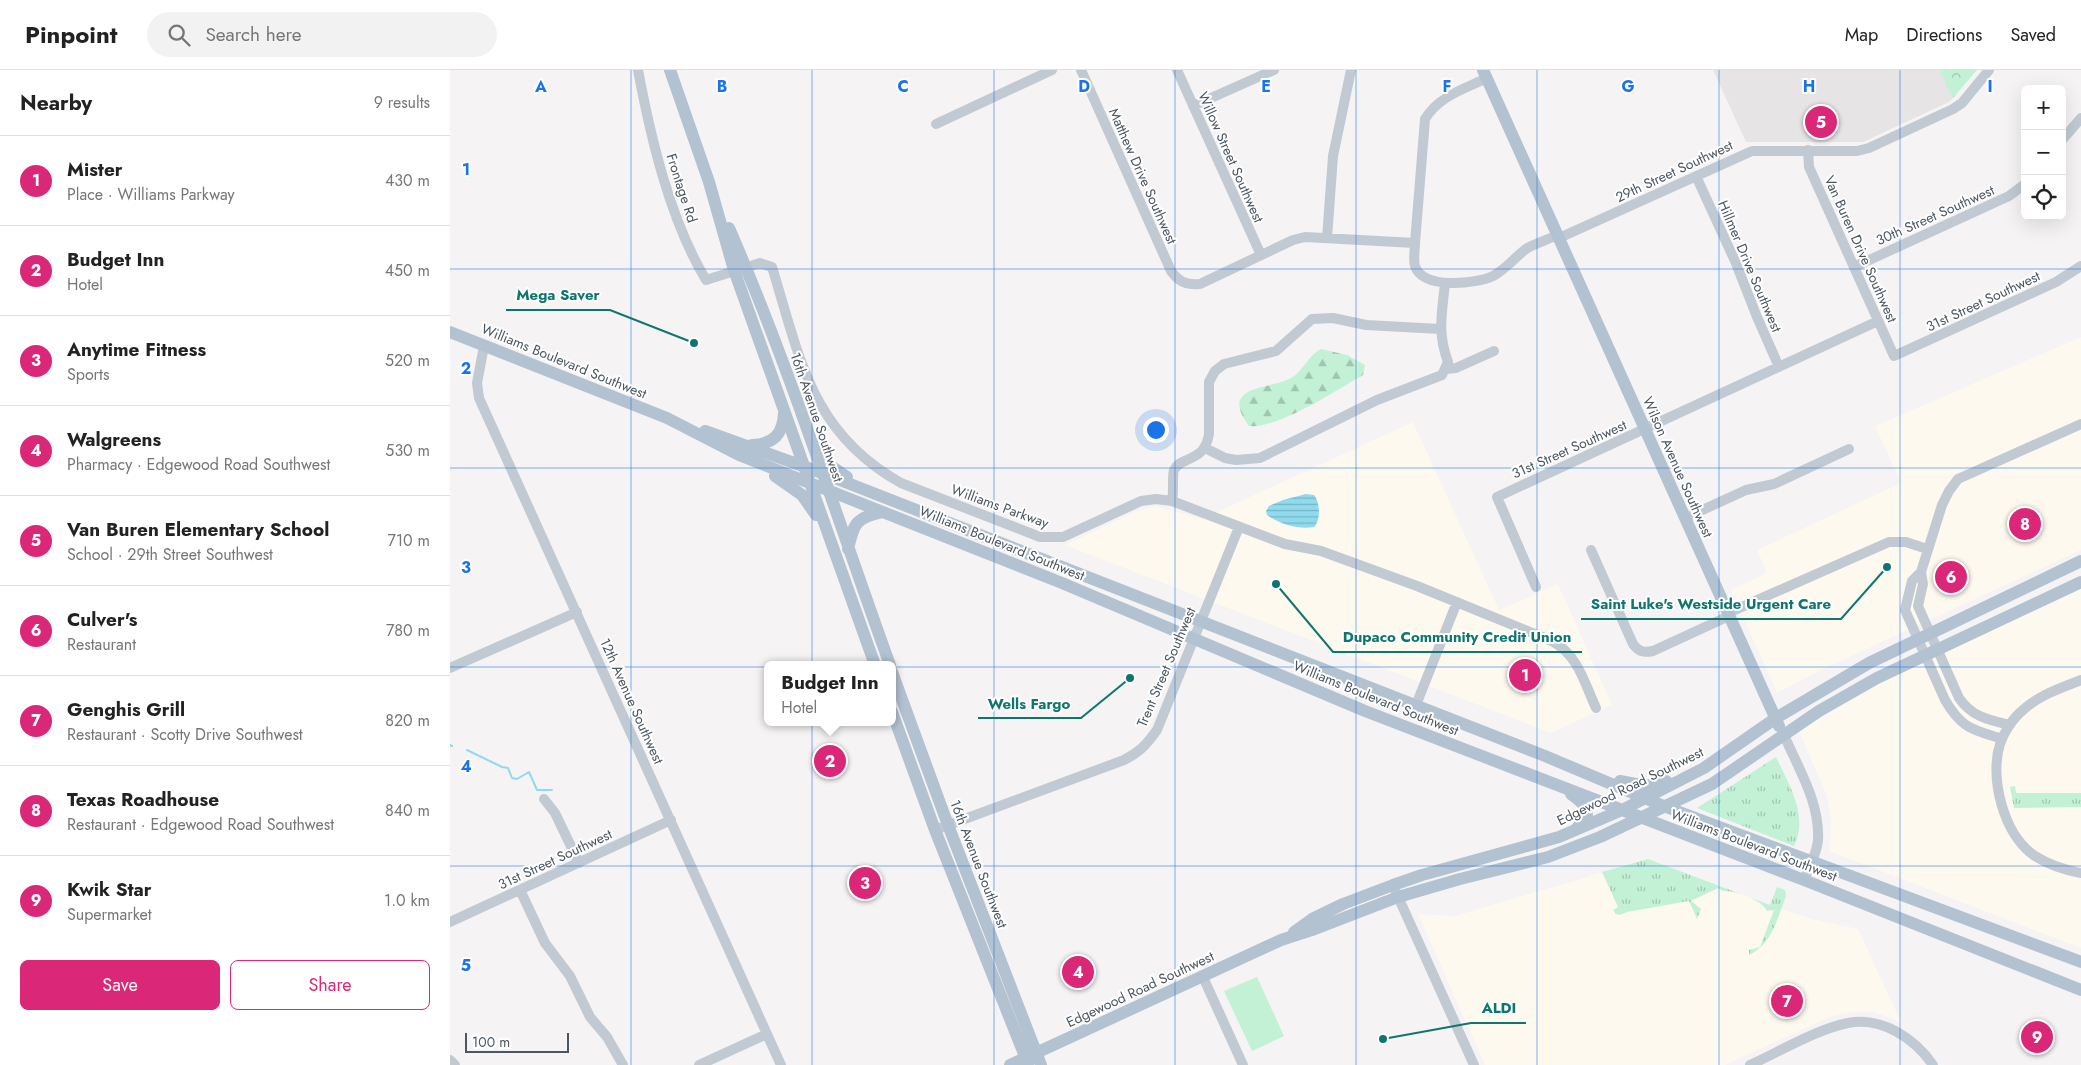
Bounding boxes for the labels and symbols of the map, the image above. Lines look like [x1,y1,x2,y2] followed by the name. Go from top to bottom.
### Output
[534,75,547,98] text: A
[717,75,727,98] text: B
[897,75,909,98] text: C
[1078,75,1090,98] text: D
[1261,75,1271,98] text: E
[1443,75,1451,98] text: F
[1621,75,1635,98] text: G
[1803,75,1815,98] text: H
[1987,75,1993,98] text: I
[1193,88,1269,226] street label: Willow Street Southwest
[1805,103,1837,141] pin: 5
[1104,105,1182,248] street label: Matthew Drive Southwest
[1612,135,1737,207] street label: 29th Street Southwest
[661,151,703,225] street label: Frontage Rd
[462,158,470,181] text: 1
[1820,172,1903,326] street label: Van Buren Drive Southwest
[1873,180,1998,250] street label: 30th Street Southwest
[1713,197,1787,336] street label: Hillmer Drive Southwest
[1923,266,2044,336] street label: 31st Street Southwest
[506,280,610,310] callout: Mega Saver
[516,284,601,306] text: Mega Saver
[478,319,650,404] street label: Williams Boulevard Southwest
[785,349,849,485] street label: 16th Avenue Southwest
[461,357,471,380] text: 2
[1638,393,1718,541] street label: Wilson Avenue Southwest
[1508,414,1630,483] street label: 31st Street Southwest
[1143,417,1169,443] your location
[948,479,1052,533] street label: Williams Parkway
[916,501,1088,586] street label: Williams Boulevard Southwest
[2009,505,2041,543] pin: 8
[461,556,471,579] text: 3
[1935,558,1967,596] pin: 6
[1581,589,1841,619] callout: Saint Luke's Westside Urgent Care
[1591,593,1832,615] text: Saint Luke's Westside Urgent Care
[1132,603,1201,730] street label: Trent Street Southwest
[1333,622,1582,652] callout: Dupaco Community Credit Union
[1343,626,1571,648] text: Dupaco Community Credit Union
[595,635,669,768] street label: 12th Avenue Southwest
[1290,656,1462,741] street label: Williams Boulevard Southwest
[1509,656,1541,694] pin: 1
[978,688,1081,718] callout: Wells Fargo
[988,693,1070,715] text: Wells Fargo
[814,742,846,780] pin: 2
[1553,742,1707,830] street label: Edgewood Road Southwest
[460,755,472,778] text: 4
[945,797,1013,932] street label: 16th Avenue Southwest
[1668,804,1841,886] street label: Williams Boulevard Southwest
[495,824,616,894] street label: 31st Street Southwest
[849,864,881,902] pin: 3
[1063,946,1218,1032] street label: Edgewood Road Southwest
[1062,953,1094,991] pin: 4
[461,954,471,977] text: 5
[1771,982,1803,1020] pin: 7
[1471,993,1526,1023] callout: ALDI
[1481,997,1516,1019] text: ALDI
[2021,1018,2053,1056] pin: 9
[465,1030,569,1053] scale bar

